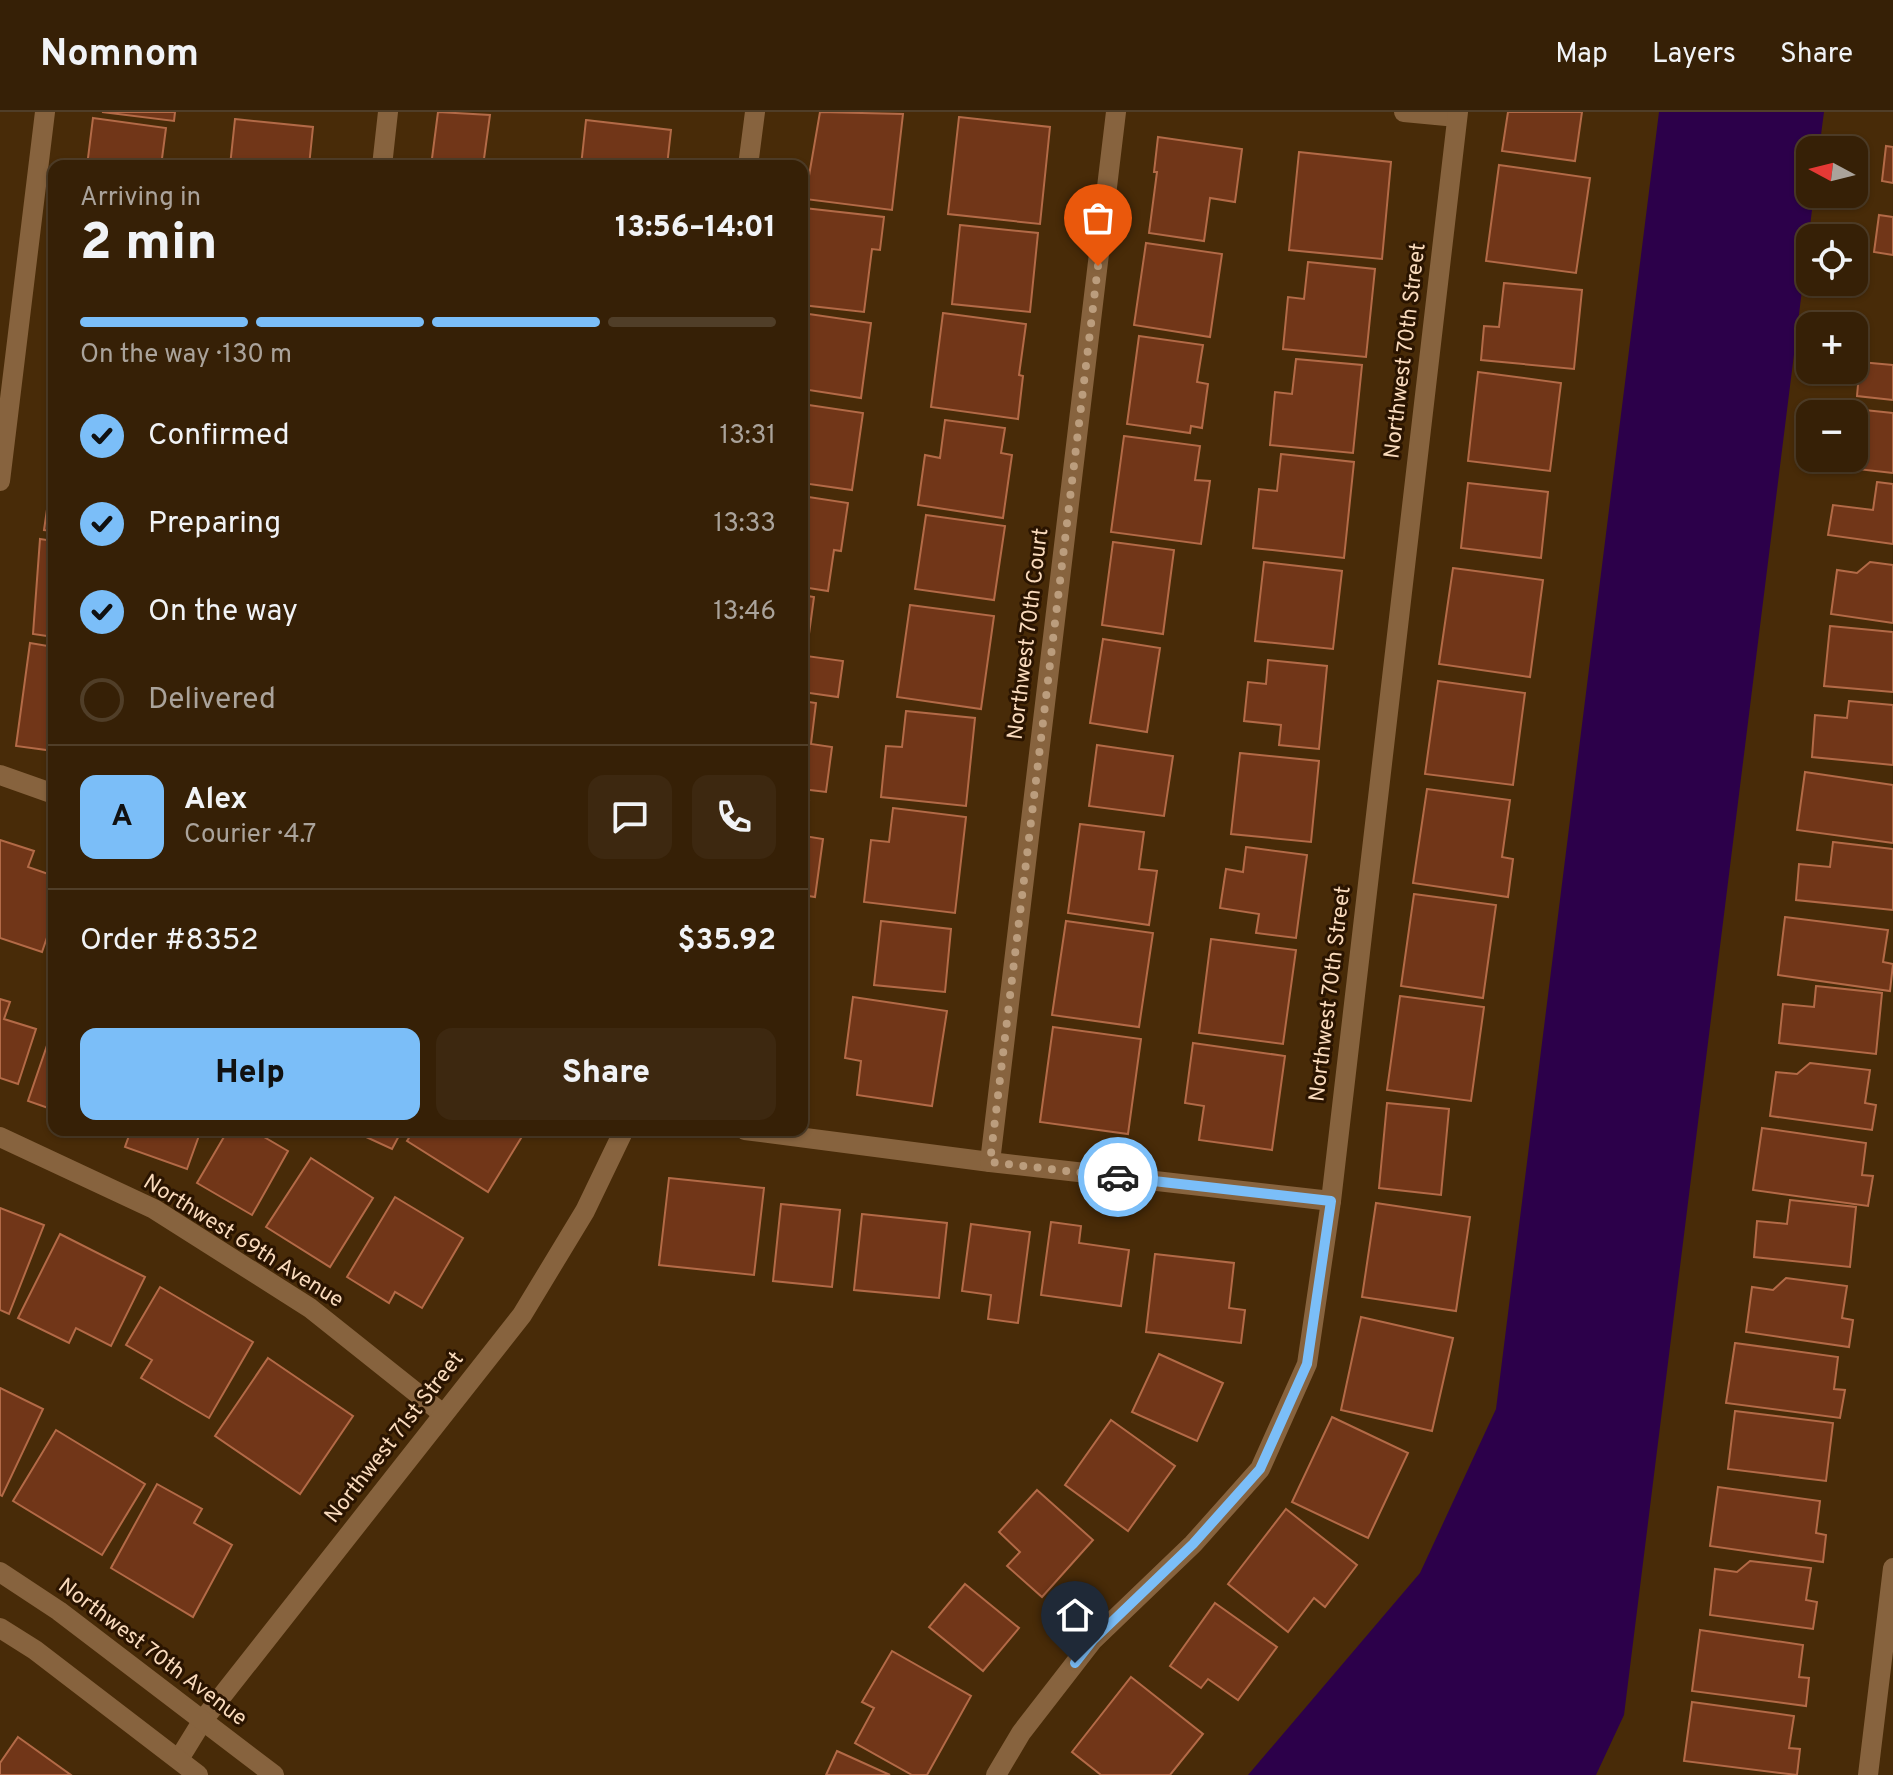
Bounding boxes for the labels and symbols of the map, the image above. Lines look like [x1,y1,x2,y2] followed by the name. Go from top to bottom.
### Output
[1796,136,1868,208] north arrow
[1064,184,1132,266] pin
[1379,241,1433,461] street label: Northwest 70th Street
[1003,527,1055,741] street label: Northwest 70th Court
[1304,884,1358,1104] street label: Northwest 70th Street
[1078,1137,1158,1217] courier
[138,1169,348,1315] street label: Northwest 69th Avenue
[320,1347,470,1529] street label: Northwest 71st Street
[52,1573,252,1733] street label: Northwest 70th Avenue
[1041,1581,1109,1663] pin

